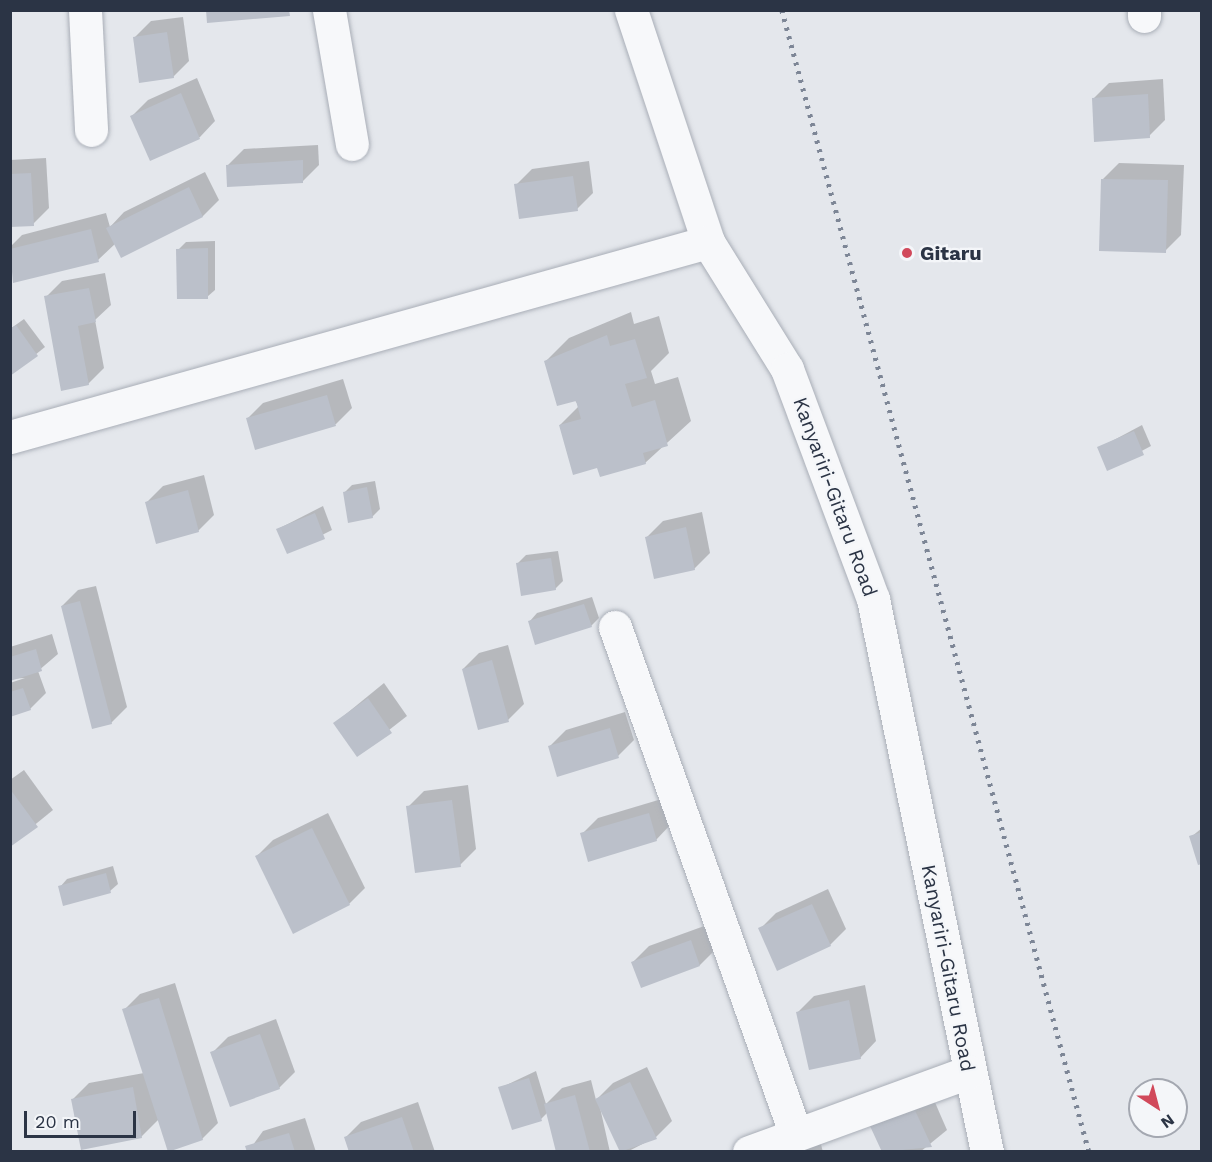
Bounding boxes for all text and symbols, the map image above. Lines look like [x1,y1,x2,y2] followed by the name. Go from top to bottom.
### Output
[920,241,982,265] place label: Gitaru
[898,244,916,262] marker: Gitaru
[788,394,882,600] street label: Kanyariri-Gitaru Road
[916,862,980,1074] street label: Kanyariri-Gitaru Road
[1128,1078,1188,1138] north arrow
[27,1099,140,1137] scale bar
[1157,1110,1178,1133] text: N
[35,1111,80,1132] text: 20 m

